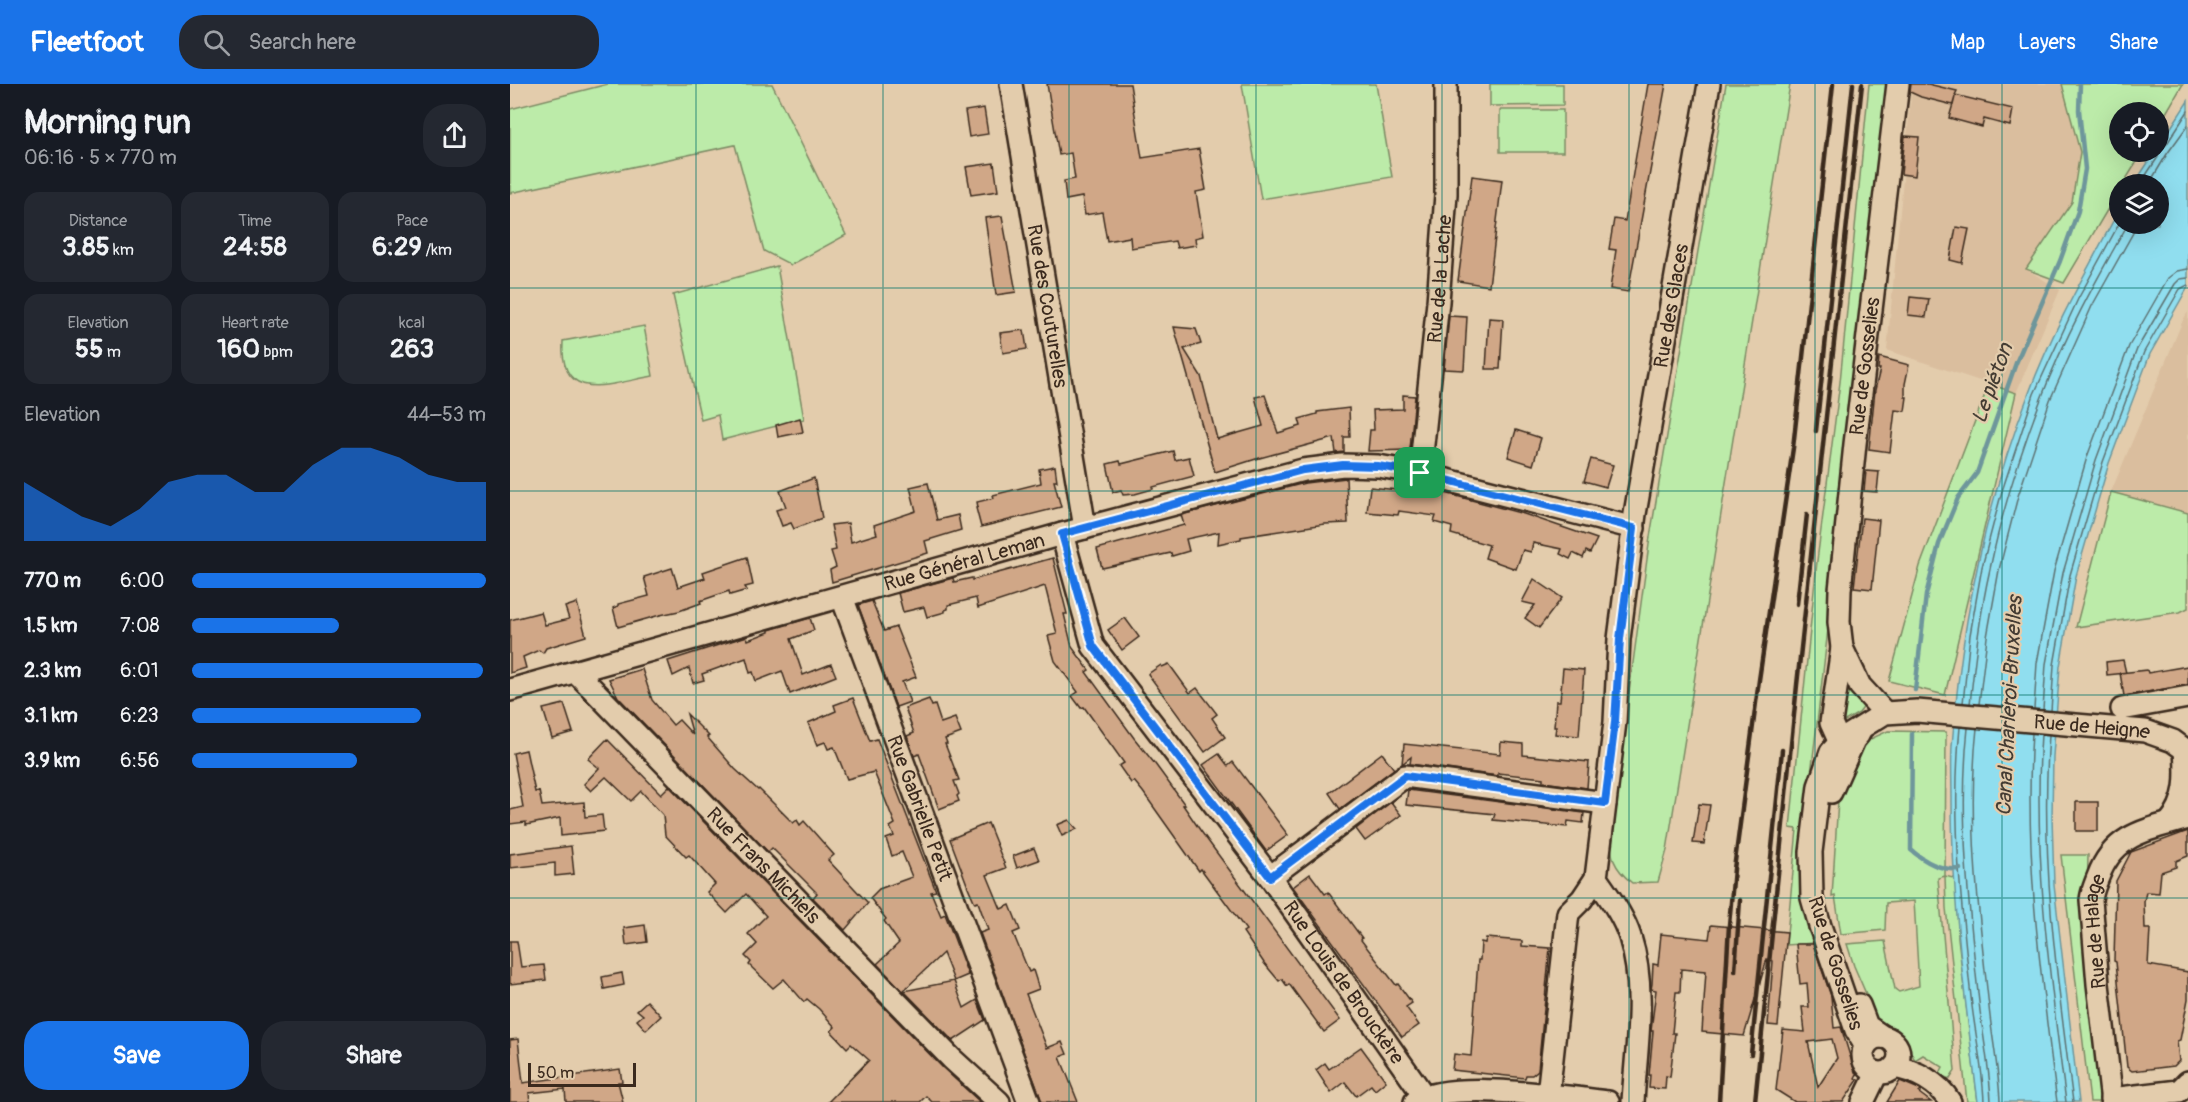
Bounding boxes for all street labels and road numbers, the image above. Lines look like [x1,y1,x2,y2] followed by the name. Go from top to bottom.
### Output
[1422,214,1457,344] street label: Rue de la Lache
[1022,222,1073,390] street label: Rue des Couturelles
[1648,242,1694,370] street label: Rue des Glaces
[1844,296,1885,437] street label: Rue de Gosselies
[881,528,1048,597] street label: Rue Général Leman
[2033,709,2154,745] street label: Rue de Heigne
[881,732,958,885] street label: Rue Gabrielle Petit
[701,802,826,929] street label: Rue Frans Michiels
[2079,870,2111,990] street label: Rue de Halage
[1802,893,1869,1033] street label: Rue de Gosselies
[1278,896,1410,1069] street label: Rue Louis de Brouckère

